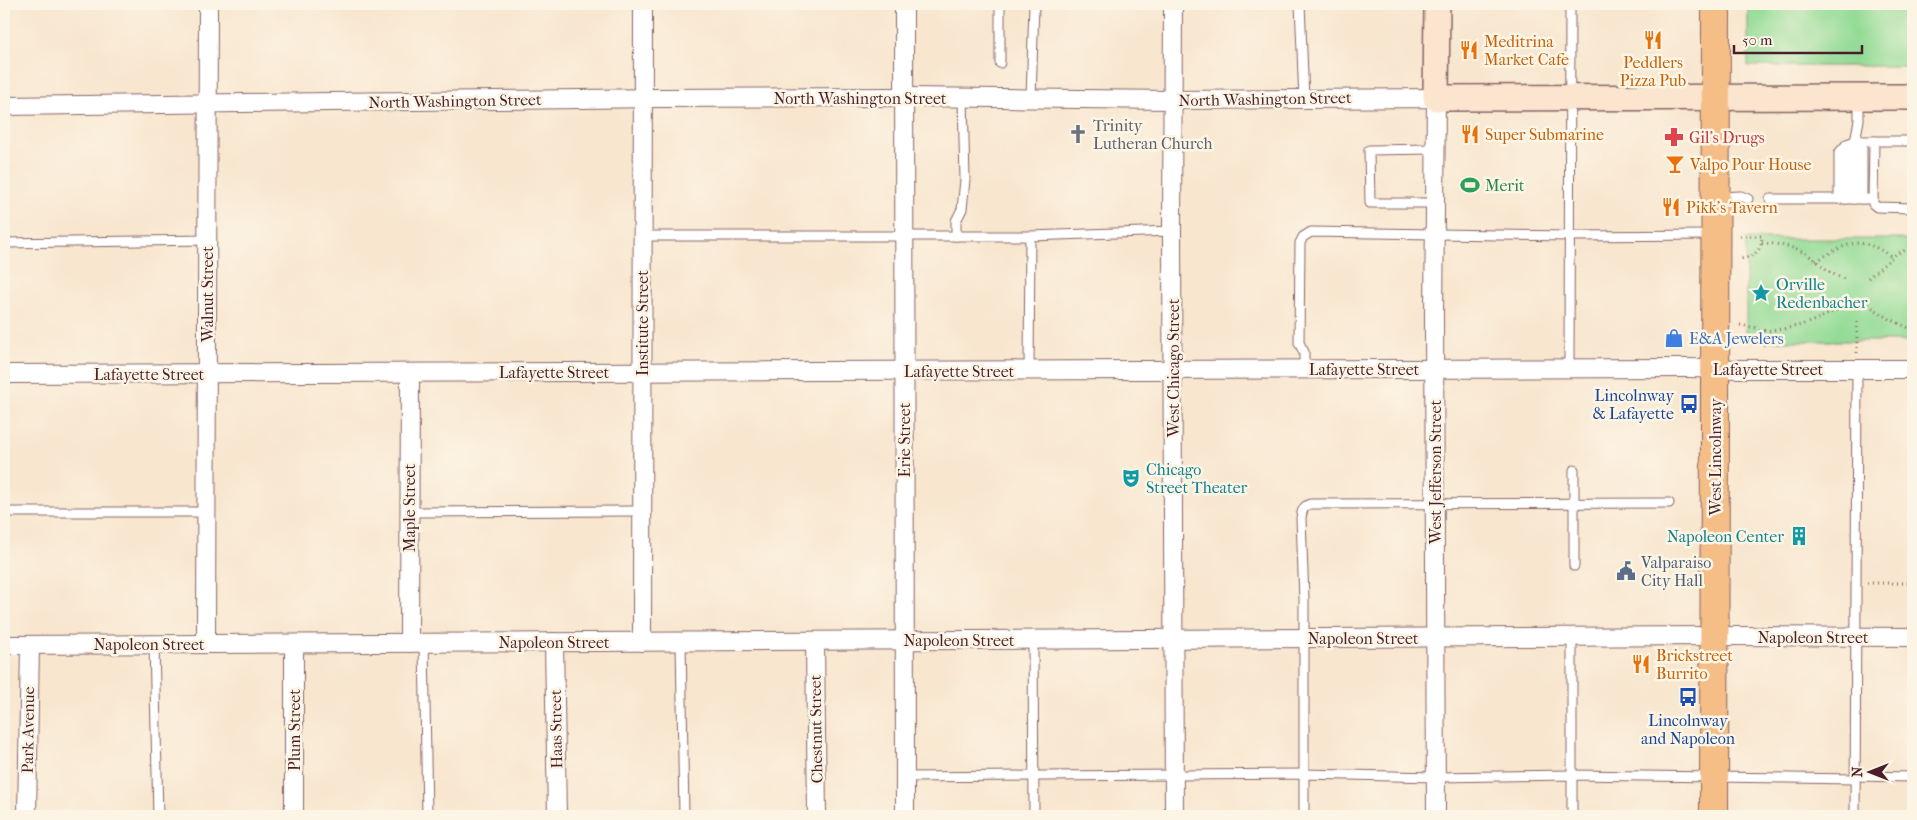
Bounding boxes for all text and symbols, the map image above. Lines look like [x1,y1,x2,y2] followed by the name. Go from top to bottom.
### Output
[1734,22,1862,54] scale bar
[1642,29,1664,51] restaurant icon: Peddlers Pizza Pub
[1742,31,1773,49] text: 50 m
[1484,32,1569,69] place label: Meditrina Market Cafe
[1458,39,1480,61] restaurant icon: Meditrina Market Cafe
[1620,53,1686,90] place label: Peddlers Pizza Pub
[1178,88,1352,110] street label: North Washington Street
[773,89,947,108] street label: North Washington Street
[368,90,542,112] street label: North Washington Street
[1093,116,1212,153] place label: Trinity Lutheran Church
[1067,123,1089,145] church icon: Trinity Lutheran Church
[1459,123,1481,145] restaurant icon: Super Submarine
[1485,125,1604,144] place label: Super Submarine
[1663,126,1685,148] pharmacy icon: Gil's Drugs
[1689,128,1765,147] place label: Gil's Drugs
[1664,153,1686,175] bar icon: Valpo Pour House
[1689,155,1811,174] place label: Valpo Pour House
[1459,174,1481,196] sports icon: Merit
[1485,176,1525,195] place label: Merit
[1660,196,1682,218] restaurant icon: Pikk's Tavern
[1686,198,1778,217] place label: Pikk's Tavern
[198,246,217,343] street label: Walnut Street
[633,270,652,376] street label: Institute Street
[1776,275,1868,312] place label: Orville Redenbacher
[1750,282,1772,304] place icon: Orville Redenbacher
[1164,298,1183,438] street label: West Chicago Street
[1663,327,1685,349] shop icon: E&A Jewelers
[1689,329,1784,348] place label: E&A Jewelers
[1309,360,1420,379] street label: Lafayette Street
[1713,360,1824,379] street label: Lafayette Street
[904,362,1015,381] street label: Lafayette Street
[499,363,610,382] street label: Lafayette Street
[94,365,205,384] street label: Lafayette Street
[1593,386,1674,423] place label: Lincolnway & Lafayette
[1678,393,1700,415] bus stop icon: Lincolnway & Lafayette
[1706,398,1725,517] street label: West Lincolnway
[1426,400,1445,545] street label: West Jefferson Street
[895,402,914,477] street label: Erie Street
[1146,460,1248,497] place label: Chicago Street Theater
[400,463,419,552] street label: Maple Street
[1120,467,1142,489] theatre icon: Chicago Street Theater
[1788,525,1810,547] building icon: Napoleon Center
[1667,527,1784,546] place label: Napoleon Center
[1640,553,1711,590] place label: Valparaiso City Hall
[1615,560,1637,582] public building icon: Valparaiso City Hall
[1757,628,1869,647] street label: Napoleon Street
[1307,629,1419,648] street label: Napoleon Street
[903,631,1015,650] street label: Napoleon Street
[498,633,610,652] street label: Napoleon Street
[93,635,205,654] street label: Napoleon Street
[1656,646,1733,683] place label: Brickstreet Burrito
[1630,653,1652,675] restaurant icon: Brickstreet Burrito
[806,674,826,784] street label: Chestnut Street
[18,686,38,774] street label: Park Avenue
[1677,686,1699,708] bus stop icon: Lincolnway and Napoleon
[285,689,304,771] street label: Plum Street
[546,689,566,769] street label: Haas Street
[1641,711,1736,748] place label: Lincolnway and Napoleon
[1844,748,1894,798] north arrow
[1849,766,1866,777] text: N

